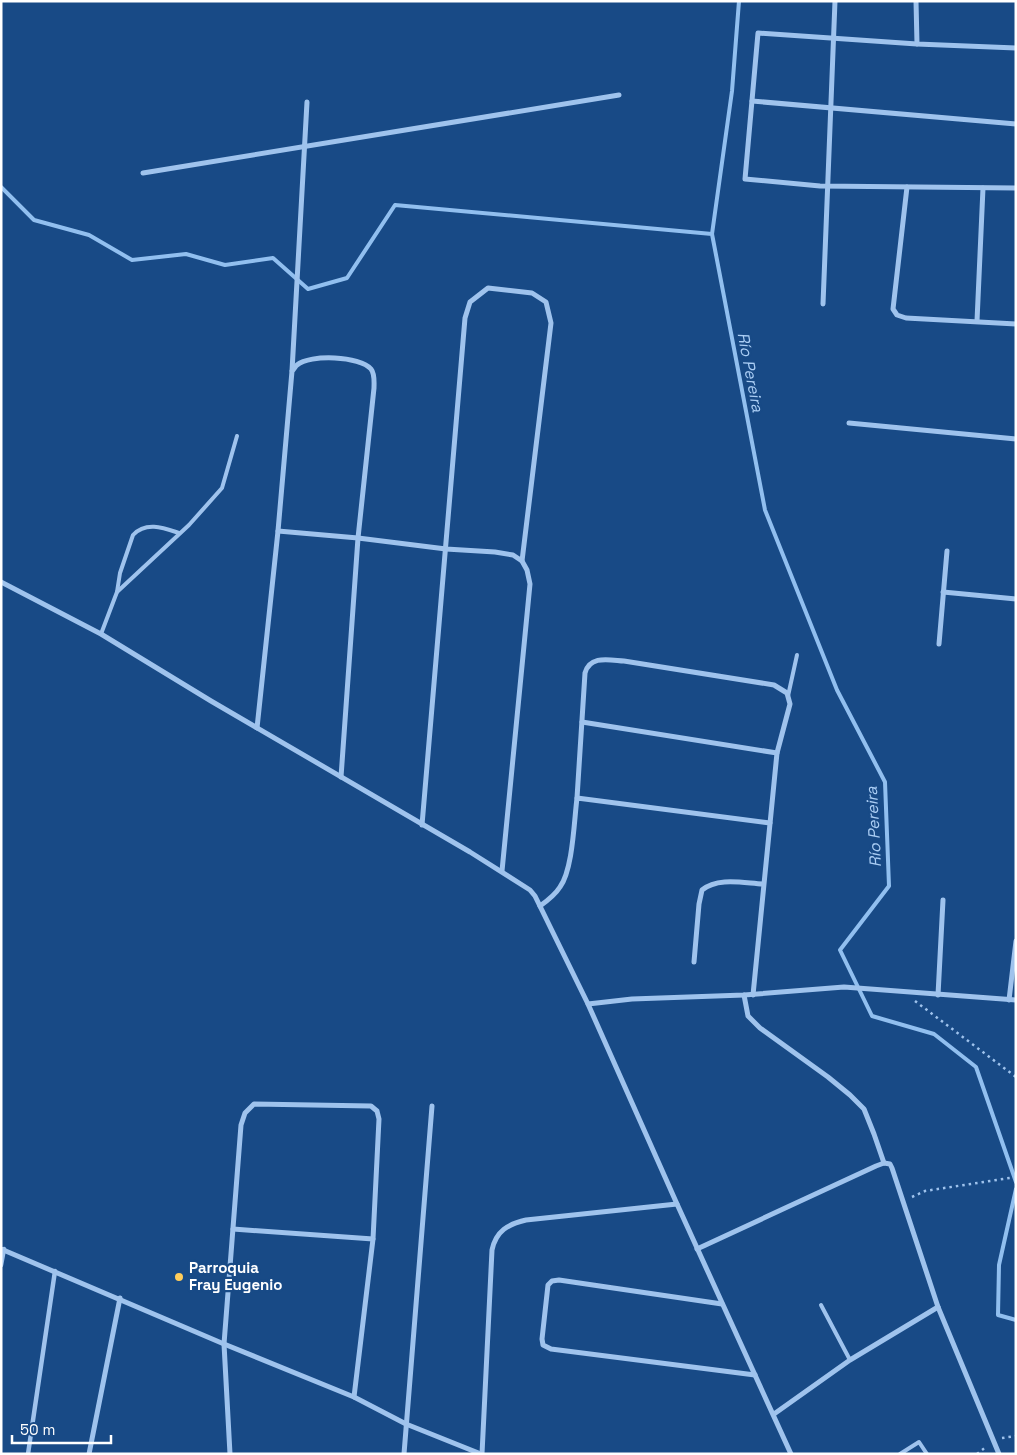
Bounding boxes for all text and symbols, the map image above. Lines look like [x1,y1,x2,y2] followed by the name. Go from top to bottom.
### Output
[732,330,769,415] water label: Río Pereira
[861,785,886,868] water label: Río Pereira
[189,1258,282,1294] place label: Parroquia Fray Eugenio
[173,1271,185,1283] marker: Parroquia Fray Eugenio
[12,1412,111,1444] scale bar
[20,1420,55,1439] text: 50 m

